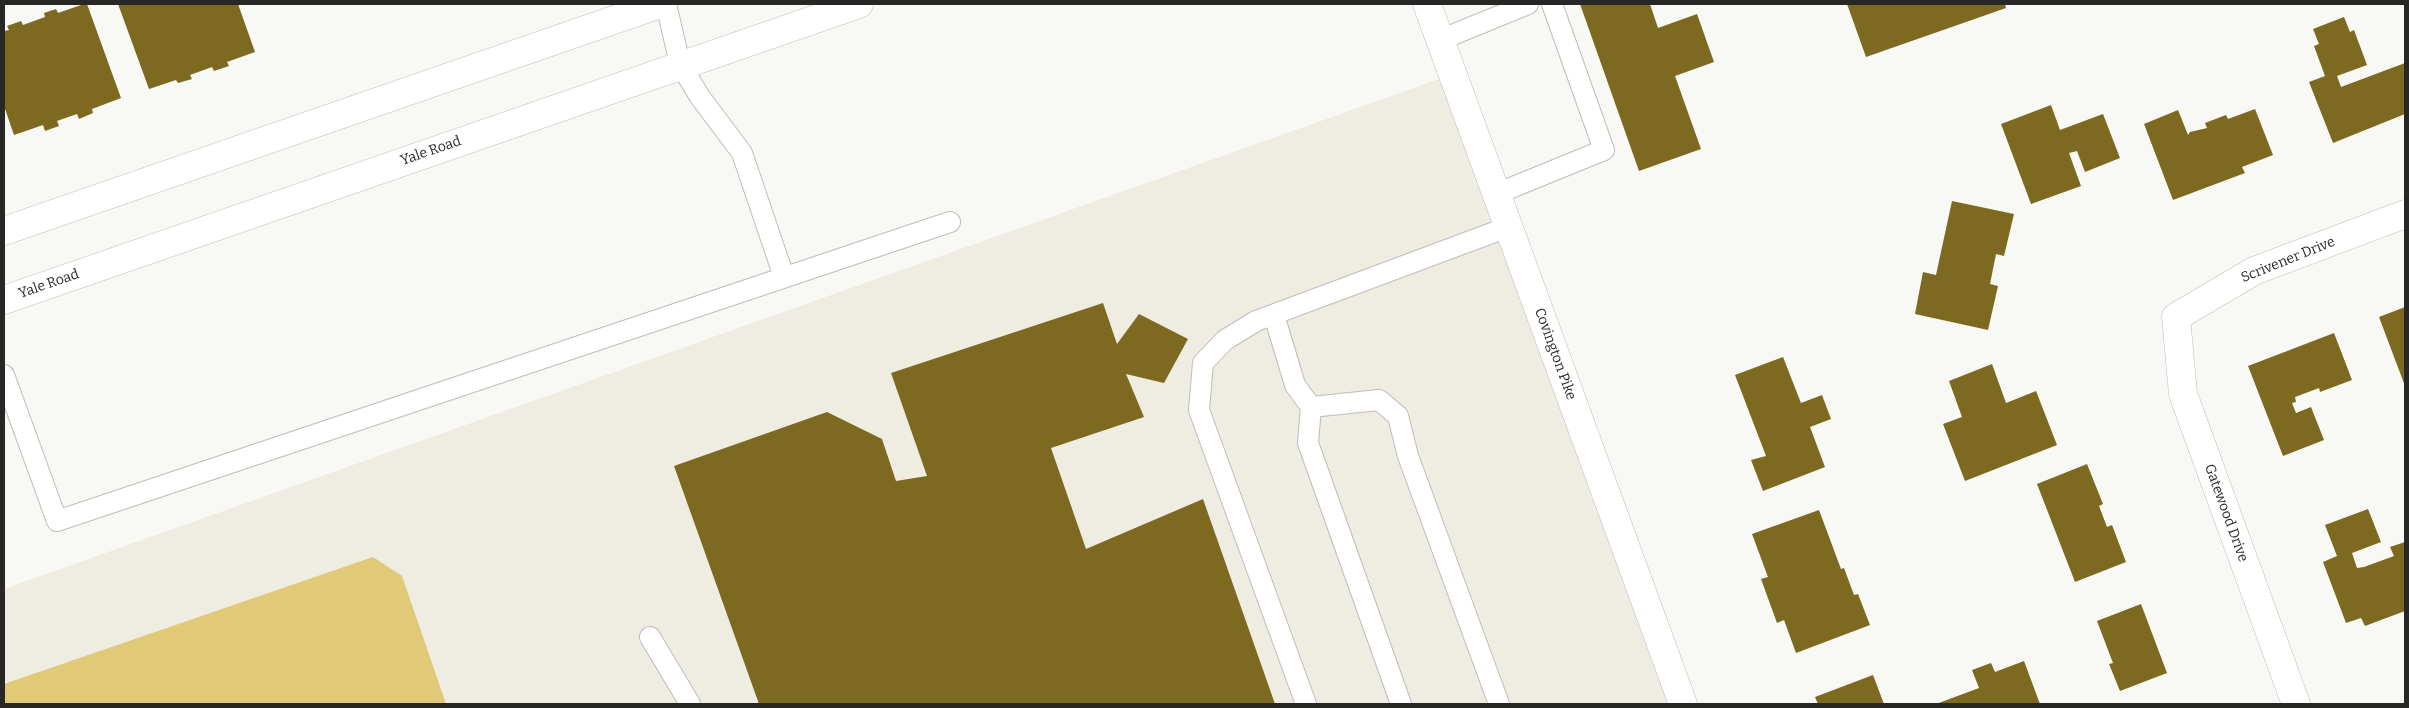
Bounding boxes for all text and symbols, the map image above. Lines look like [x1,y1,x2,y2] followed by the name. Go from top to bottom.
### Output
[399,133,463,169] street label: Yale Road
[2239,233,2337,287] street label: Scrivener Drive
[17,266,81,302] street label: Yale Road
[1531,306,1579,402] street label: Covington Pike
[2201,462,2251,564] street label: Gatewood Drive

